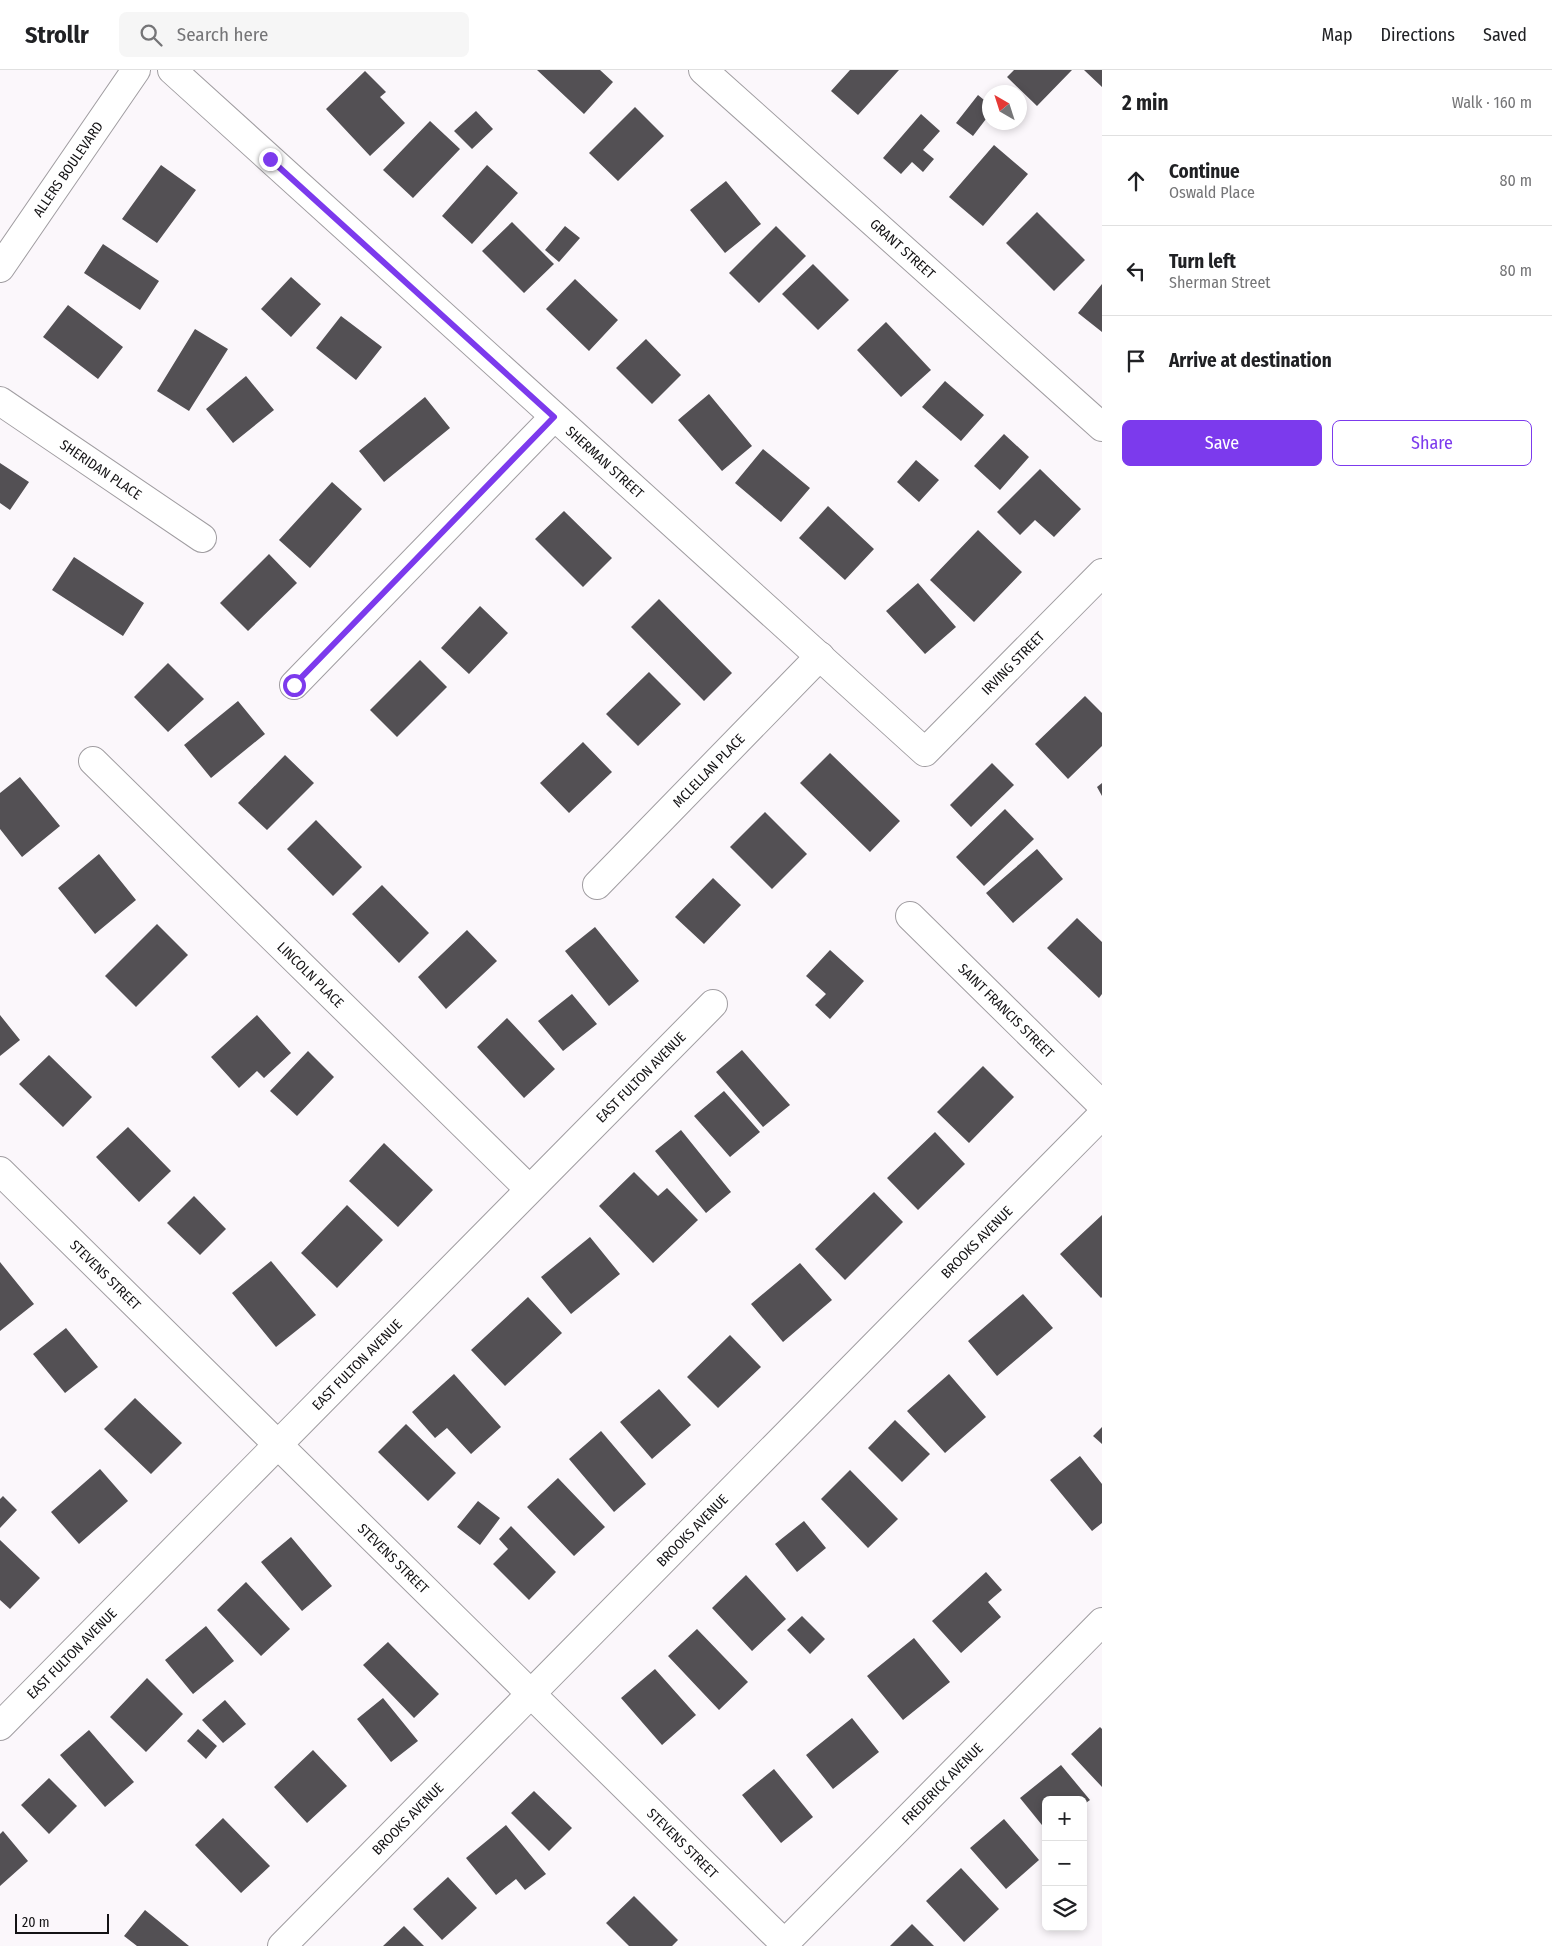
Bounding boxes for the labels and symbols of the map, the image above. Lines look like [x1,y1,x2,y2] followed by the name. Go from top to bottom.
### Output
[982,85,1027,130] north arrow
[29,118,107,220] street label: ALLERS BOULEVARD
[259,148,282,171] route end
[867,215,939,283] street label: GRANT STREET
[562,422,648,502] street label: SHERMAN STREET
[57,436,145,503] street label: SHERIDAN PLACE
[978,627,1048,698] street label: IRVING STREET
[283,674,306,697] route start
[669,730,748,811] street label: MCLELLAN PLACE
[274,938,348,1011] street label: LINCOLN PLACE
[955,960,1058,1062] street label: SAINT FRANCIS STREET
[592,1028,690,1126] street label: EAST FULTON AVENUE
[937,1202,1016,1282] street label: BROOKS AVENUE
[67,1236,145,1314] street label: STEVENS STREET
[309,1315,406,1413] street label: EAST FULTON AVENUE
[653,1490,732,1570] street label: BROOKS AVENUE
[354,1520,433,1597] street label: STEVENS STREET
[23,1604,120,1702] street label: EAST FULTON AVENUE
[898,1739,987,1828] street label: FREDERICK AVENUE
[368,1779,447,1858] street label: BROOKS AVENUE
[644,1805,722,1882] street label: STEVENS STREET
[15,1911,109,1934] scale bar

